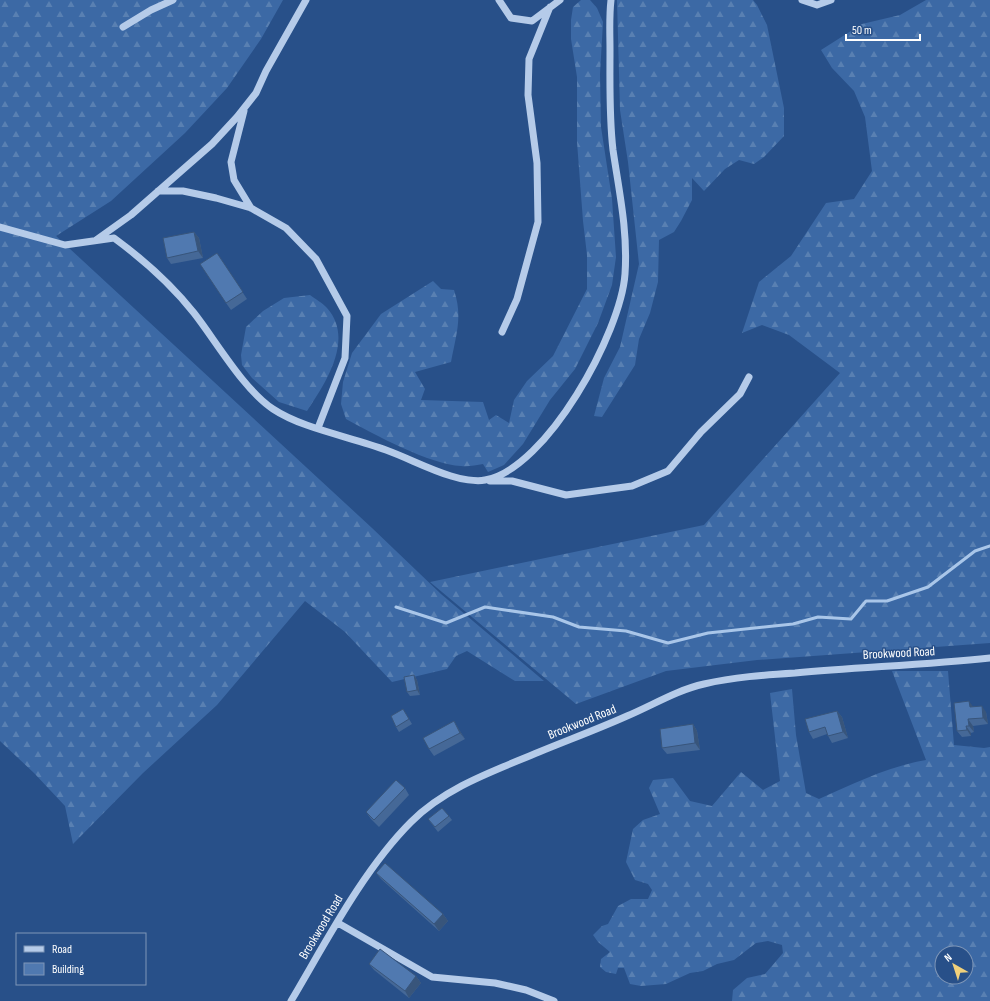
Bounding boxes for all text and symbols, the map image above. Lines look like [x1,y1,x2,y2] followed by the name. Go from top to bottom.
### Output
[846,16,920,42] scale bar
[852,23,872,38] text: 50 m
[862,643,936,663] street label: Brookwood Road
[545,701,619,743] street label: Brookwood Road
[296,892,346,962] street label: Brookwood Road
[16,933,146,985] legend
[52,942,72,957] text: Road
[934,945,974,985] north arrow
[942,951,954,965] text: N
[52,962,84,977] text: Building

